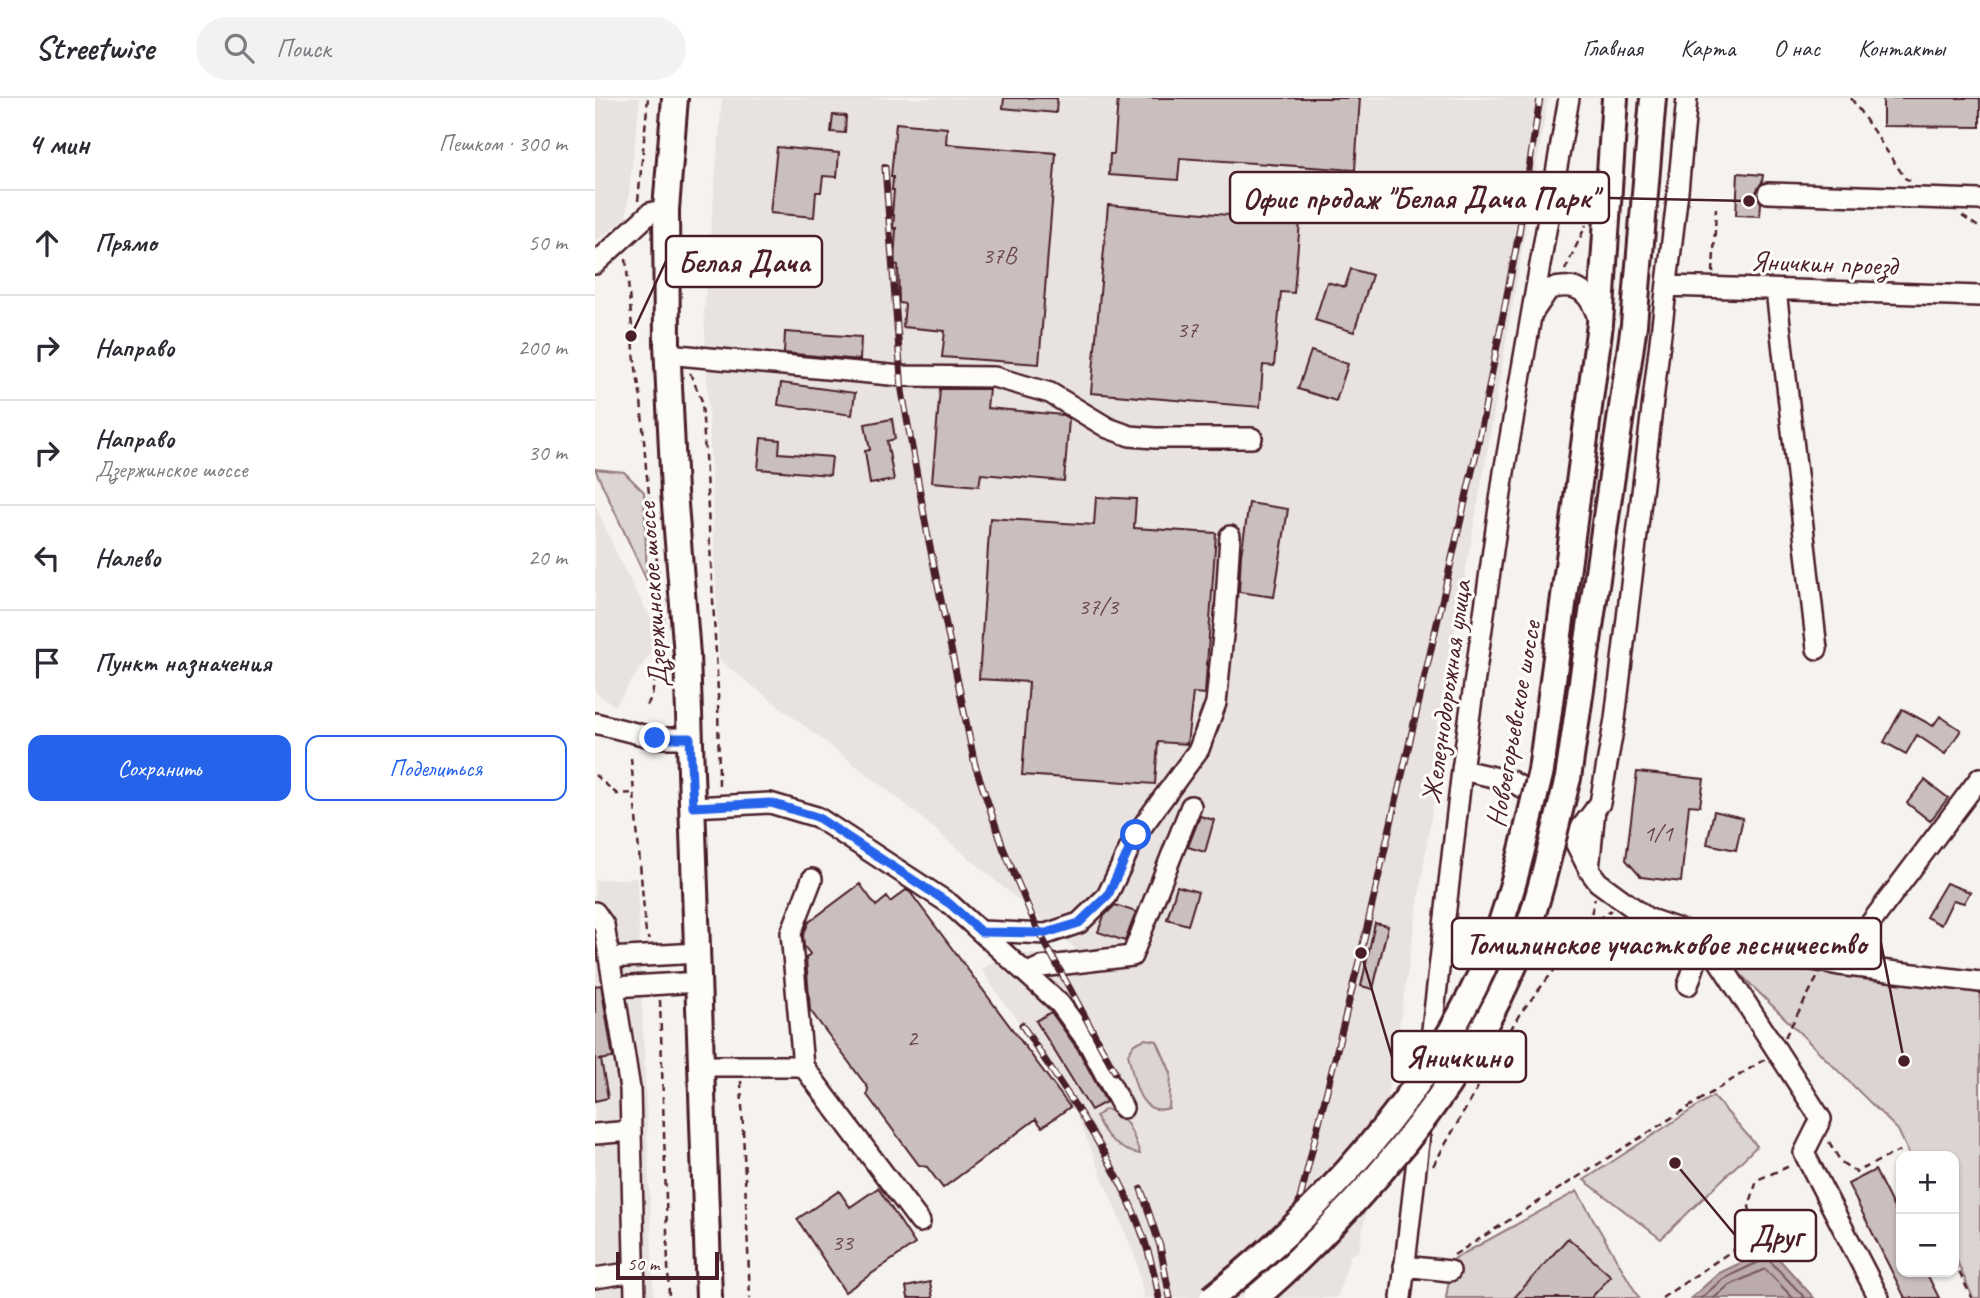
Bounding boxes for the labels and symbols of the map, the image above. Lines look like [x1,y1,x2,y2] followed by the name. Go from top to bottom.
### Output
[1230,172,1609,223] callout: Офис продаж "Белая Дача Парк"
[1243,179,1604,217] text: Офис продаж "Белая Дача Парк"
[666,236,822,287] callout: Белая Дача
[982,240,1018,270] house number: 37В
[678,243,812,281] text: Белая Дача
[1750,243,1901,284] street label: Яничкин проезд
[1176,314,1199,344] house number: 37
[628,499,677,689] street label: Дзержинское шоссе
[1413,576,1479,806] street label: Железнодорожная улица
[1078,591,1120,621] house number: 37/3
[1478,616,1549,830] street label: Новоегорьевское шоссе
[639,722,670,753] route end
[1643,818,1674,848] house number: 1/1
[1120,819,1151,850] route start
[1452,918,1881,969] callout: Томилинское участковое лесничество
[1466,925,1870,963] text: Томилинское участковое лесничество
[907,1023,920,1053] house number: 2
[1392,1031,1526,1082] callout: Яничкино
[1406,1038,1514,1076] text: Яничкино
[1735,1210,1816,1261] callout: Друг
[1749,1217,1807,1255] text: Друг
[831,1227,855,1257] house number: 33
[616,1249,719,1281] scale bar

